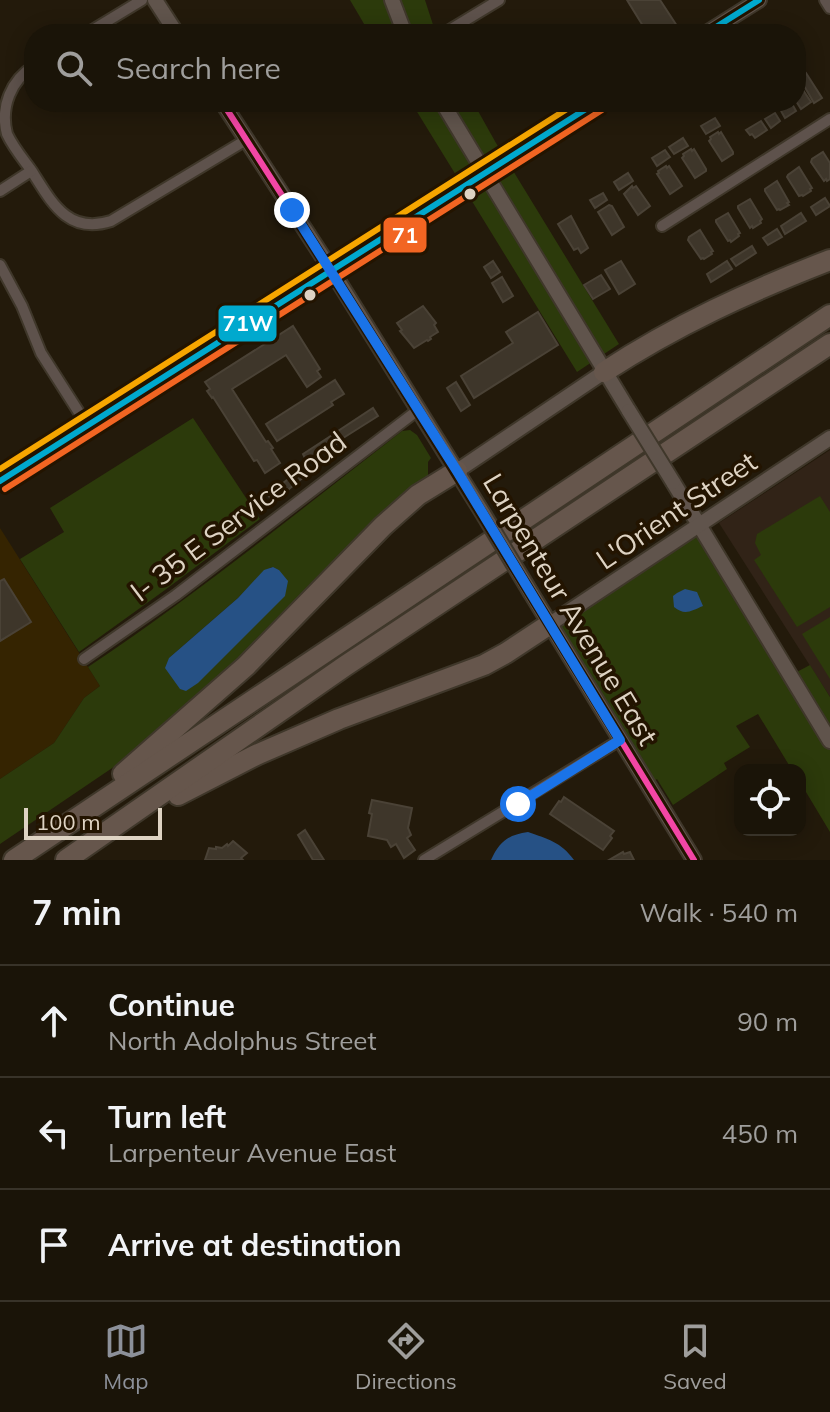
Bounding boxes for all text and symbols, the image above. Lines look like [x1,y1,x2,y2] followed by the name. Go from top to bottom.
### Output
[24,24,806,112] search box
[52,46,96,90] icon: search
[116,49,281,87] text: Search here
[462,186,478,202] unlabelled marker
[274,192,310,228] route end
[382,216,428,254] line badge: 71
[392,221,418,249] text: 71
[302,287,318,303] unlabelled marker
[217,304,278,343] line badge: 71W
[222,309,274,337] text: 71W
[123,423,353,609] street label: I- 35 E Service Road
[589,443,763,577] street label: L'Orient Street
[476,467,666,751] street label: Larpenteur Avenue East
[734,764,806,836] map controls
[734,764,806,836] button: locate
[500,786,536,822] route start
[24,804,162,840] scale bar
[36,808,101,836] text: 100 m
[32,891,122,934] text: 7 min
[639,896,798,929] text: Walk · 540 m
[108,986,235,1024] text: Continue
[32,999,76,1043] icon: ahead
[737,1005,798,1038] text: 90 m
[108,1024,377,1057] text: North Adolphus Street
[108,1098,226,1136] text: Turn left
[32,1111,76,1155] icon: left
[722,1117,798,1150] text: 450 m
[108,1136,396,1169] text: Larpenteur Avenue East
[32,1223,76,1267] icon: arrive
[108,1226,402,1264] text: Arrive at destination
[103,1319,149,1395] tab: Map
[355,1319,457,1395] tab: Directions
[663,1319,727,1395] tab: Saved

